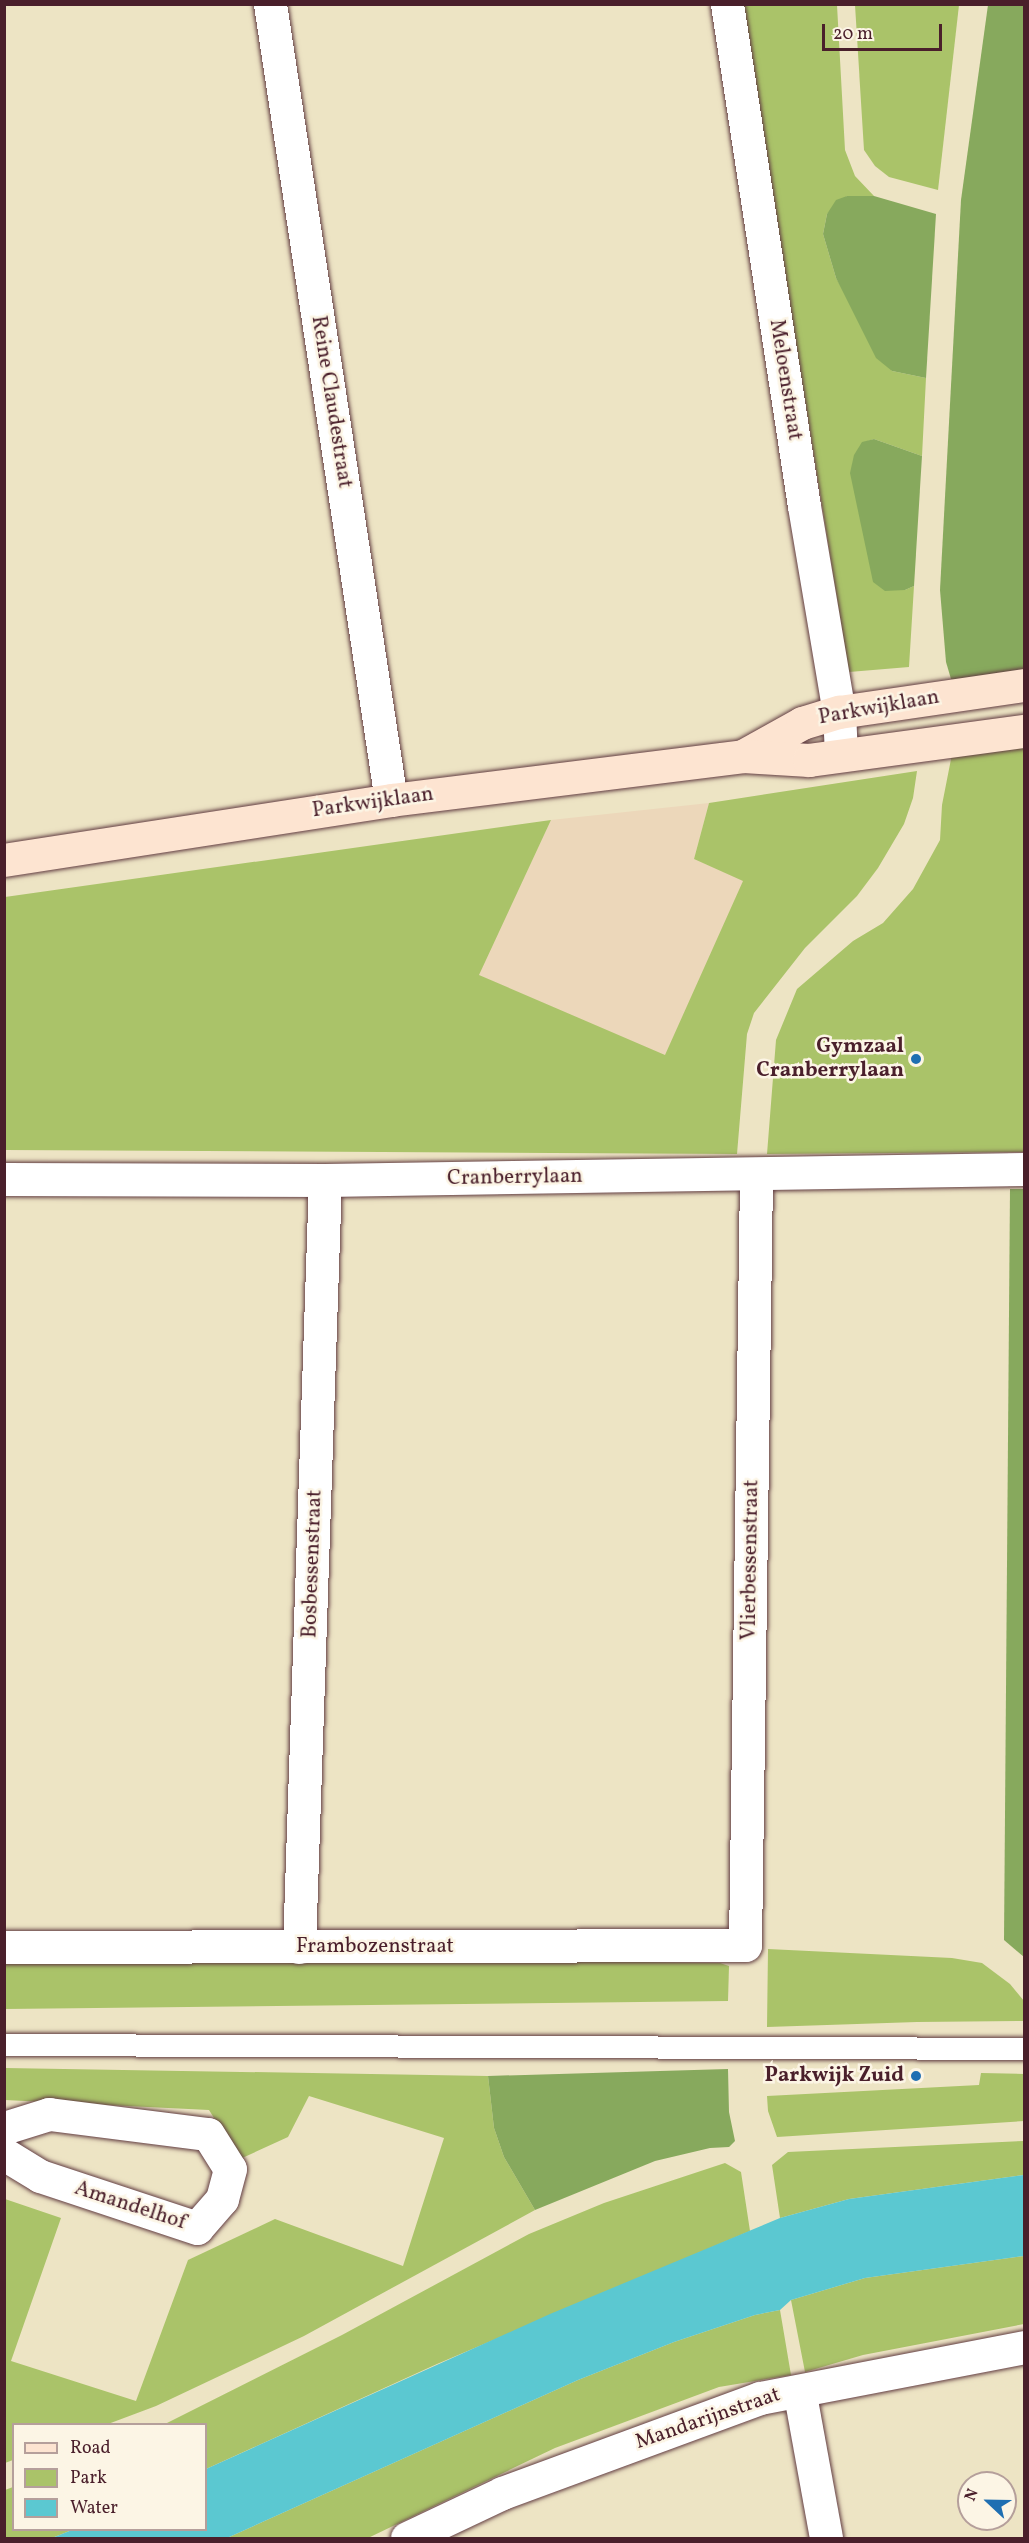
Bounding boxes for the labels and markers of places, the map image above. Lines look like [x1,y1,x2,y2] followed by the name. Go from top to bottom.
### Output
[756,1034,904,1084] place label: Gymzaal Cranberrylaan
[909,1052,923,1066] marker: Gymzaal Cranberrylaan
[764,2063,904,2089] place label: Parkwijk Zuid
[909,2069,923,2083] marker: Parkwijk Zuid

